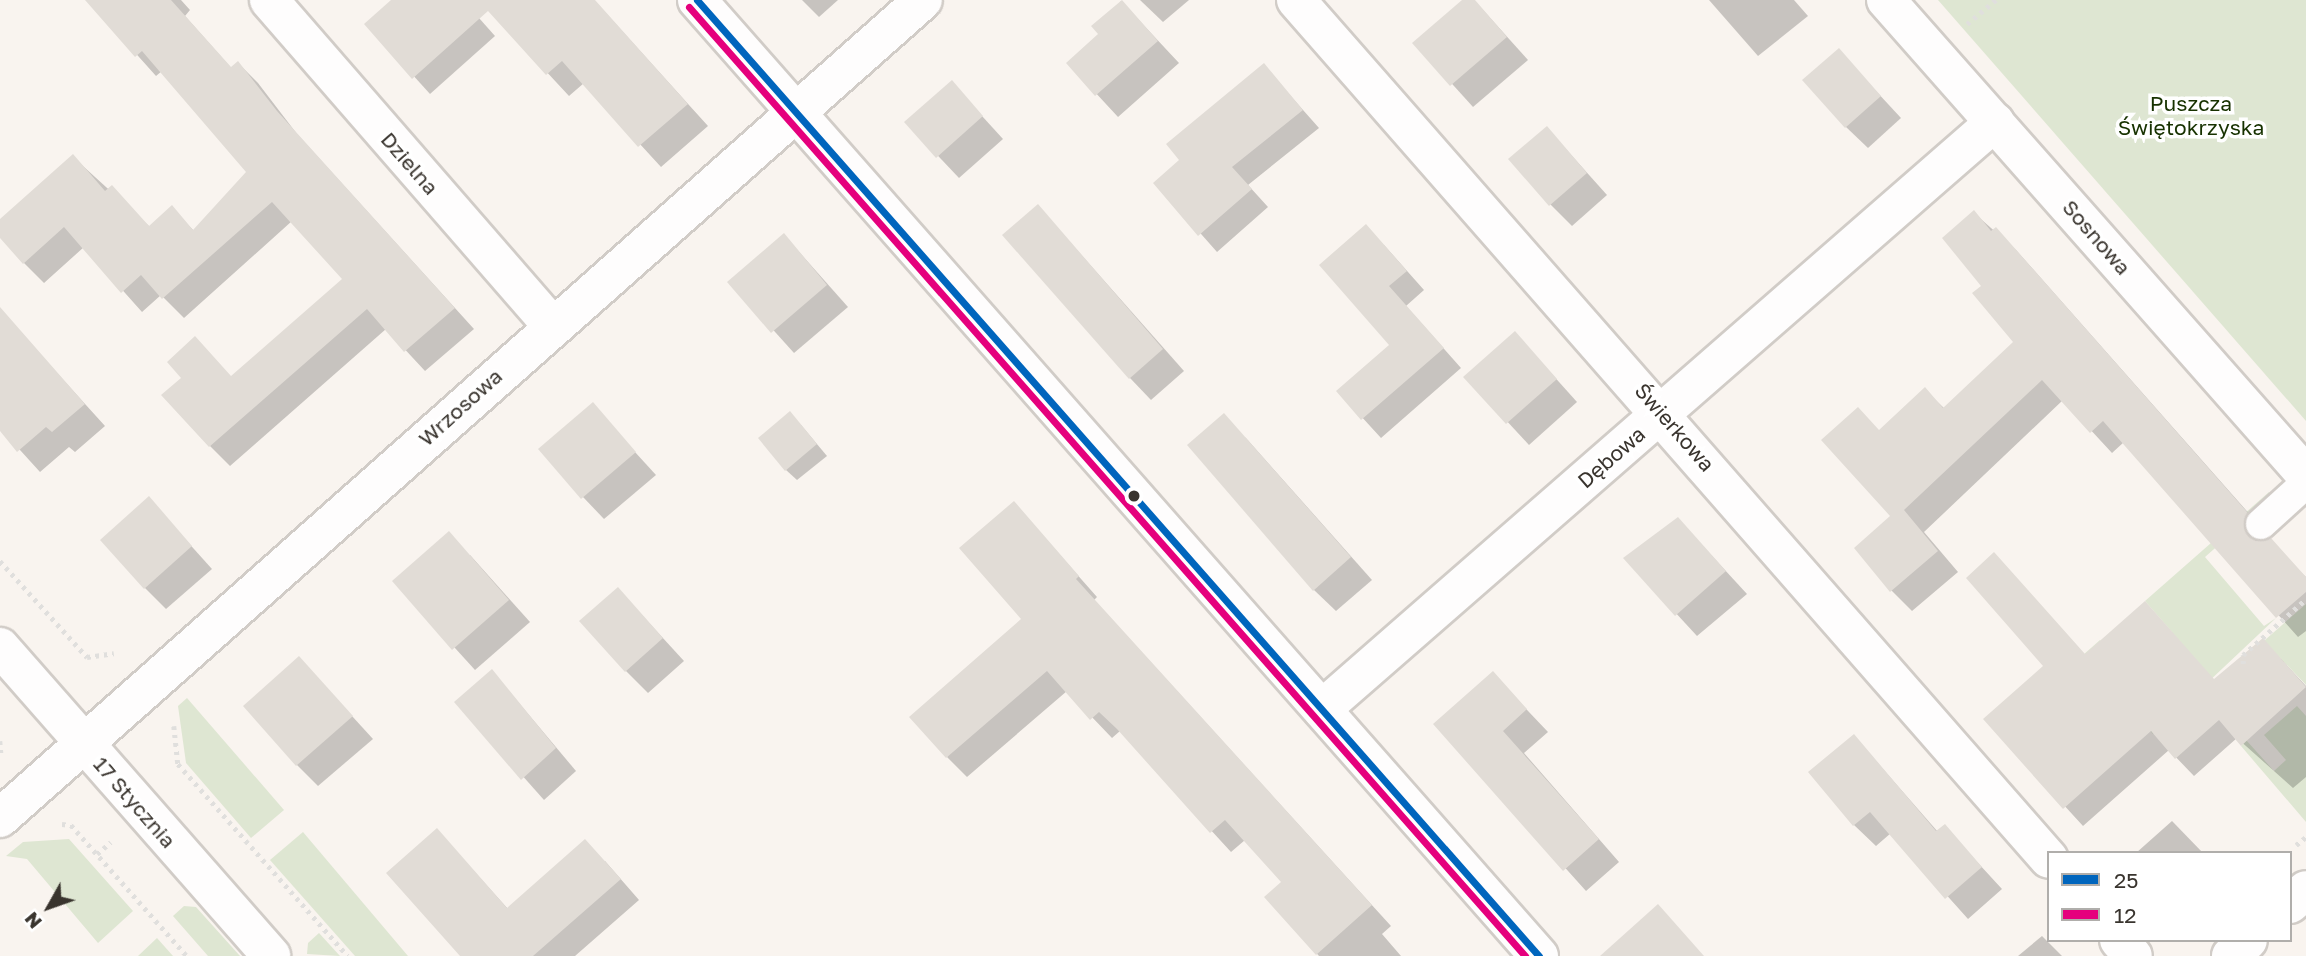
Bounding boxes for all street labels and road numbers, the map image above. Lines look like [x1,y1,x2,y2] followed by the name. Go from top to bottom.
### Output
[376,127,444,199] street label: Dzielna
[2058,194,2136,280] street label: Sosnowa
[413,363,507,451] street label: Wrzosowa
[1630,378,1720,476] street label: Świerkowa
[1572,421,1650,493] street label: Dębowa
[89,751,181,853] street label: 17 Stycznia

